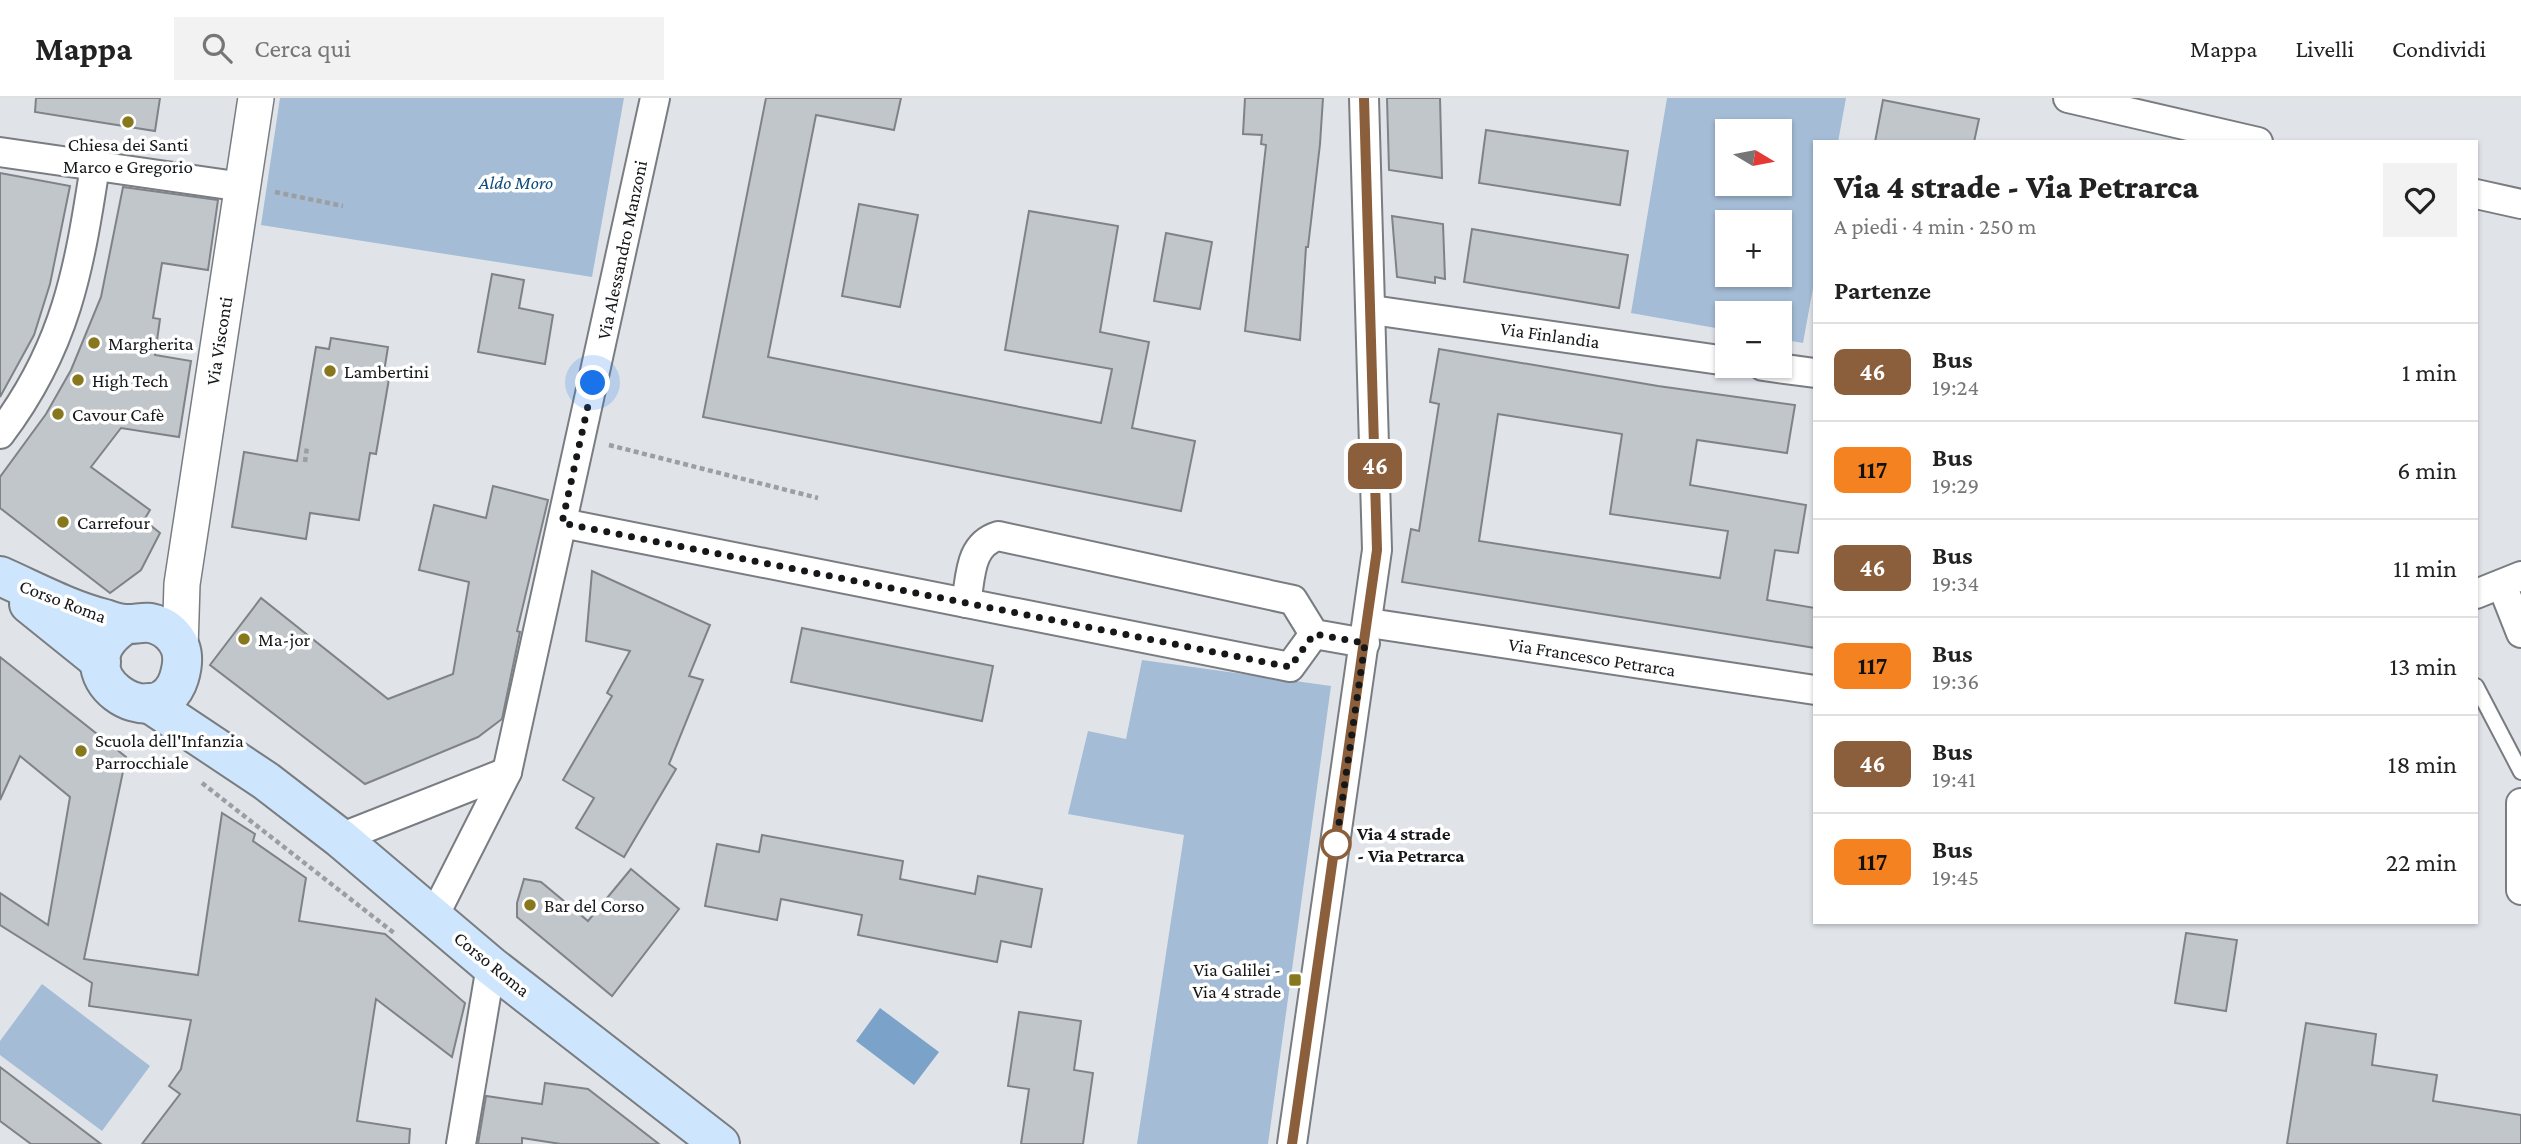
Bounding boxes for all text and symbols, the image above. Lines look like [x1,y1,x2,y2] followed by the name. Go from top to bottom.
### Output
[174,17,664,80] search box
[198,29,236,67] icon: search
[35,30,132,67] text: Mappa
[254,34,351,63] text: Cerca qui
[2190,35,2257,62] text: Mappa
[2295,35,2354,62] text: Livelli
[2392,35,2486,62] text: Condividi
[120,114,136,130] marker: Chiesa dei Santi Marco e Gregorio
[1715,119,1792,196] north arrow
[1715,119,1792,378] map controls
[63,134,193,177] place label: Chiesa dei Santi Marco e Gregorio
[593,158,651,342] street label: Via Alessandro Manzoni
[2383,163,2457,237] button: heart
[1834,168,2199,205] text: Via 4 strade - Via Petrarca
[478,172,553,193] park label: Aldo Moro
[1715,210,1792,287] button: +
[1834,213,2037,239] text: A piedi · 4 min · 250 m
[1834,276,1931,305] text: Partenze
[202,295,236,387] street label: Via Visconti
[1715,301,1792,378] button: −
[1499,318,1601,352] street label: Via Finlandia
[108,333,194,354] place label: Margherita
[86,335,102,351] marker: Margherita
[1932,345,1973,374] text: Bus
[1859,358,1886,385] text: 46
[2402,358,2457,387] text: 1 min
[344,361,429,382] place label: Lambertini
[322,363,338,379] marker: Lambertini
[575,365,610,400] your location
[92,370,168,391] place label: High Tech
[70,372,86,388] marker: High Tech
[1932,374,1979,400] text: 19:24
[72,404,164,425] place label: Cavour Cafè
[50,406,66,422] marker: Cavour Cafè
[1344,443,1406,489] line badge: 46
[1932,443,1973,472] text: Bus
[1362,452,1388,479] text: 46
[1858,456,1887,483] text: 117
[2397,456,2457,485] text: 6 min
[1932,472,1979,498] text: 19:29
[77,512,150,533] place label: Carrefour
[55,514,71,530] marker: Carrefour
[1932,541,1973,570] text: Bus
[1859,554,1886,581] text: 46
[2393,554,2457,583] text: 11 min
[1932,570,1979,596] text: 19:34
[17,575,110,627] street label: Corso Roma
[258,629,311,651] place label: Ma-jor
[236,631,252,647] marker: Ma-jor
[1507,633,1677,681] street label: Via Francesco Petrarca
[1932,639,1973,668] text: Bus
[1858,652,1887,679] text: 117
[2389,652,2457,681] text: 13 min
[1932,668,1979,694] text: 19:36
[95,730,244,773] place label: Scuola dell'Infanzia Parrocchiale
[1932,737,1973,766] text: Bus
[73,743,89,759] marker: Scuola dell'Infanzia Parrocchiale
[1859,750,1886,777] text: 46
[2388,750,2457,779] text: 18 min
[1932,766,1976,792] text: 19:41
[1356,823,1465,866] place label: Via 4 strade - Via Petrarca
[1321,829,1351,859] marker: Via 4 strade - Via Petrarca
[1932,835,1973,864] text: Bus
[1858,848,1887,875] text: 117
[2386,848,2457,877] text: 22 min
[1932,864,1979,890] text: 19:45
[544,895,644,916] place label: Bar del Corso
[522,897,538,913] marker: Bar del Corso
[450,927,534,1001] street label: Corso Roma
[1193,959,1281,1002] place label: Via Galilei - Via 4 strade
[1287,972,1303,988] marker: Via Galilei - Via 4 strade

